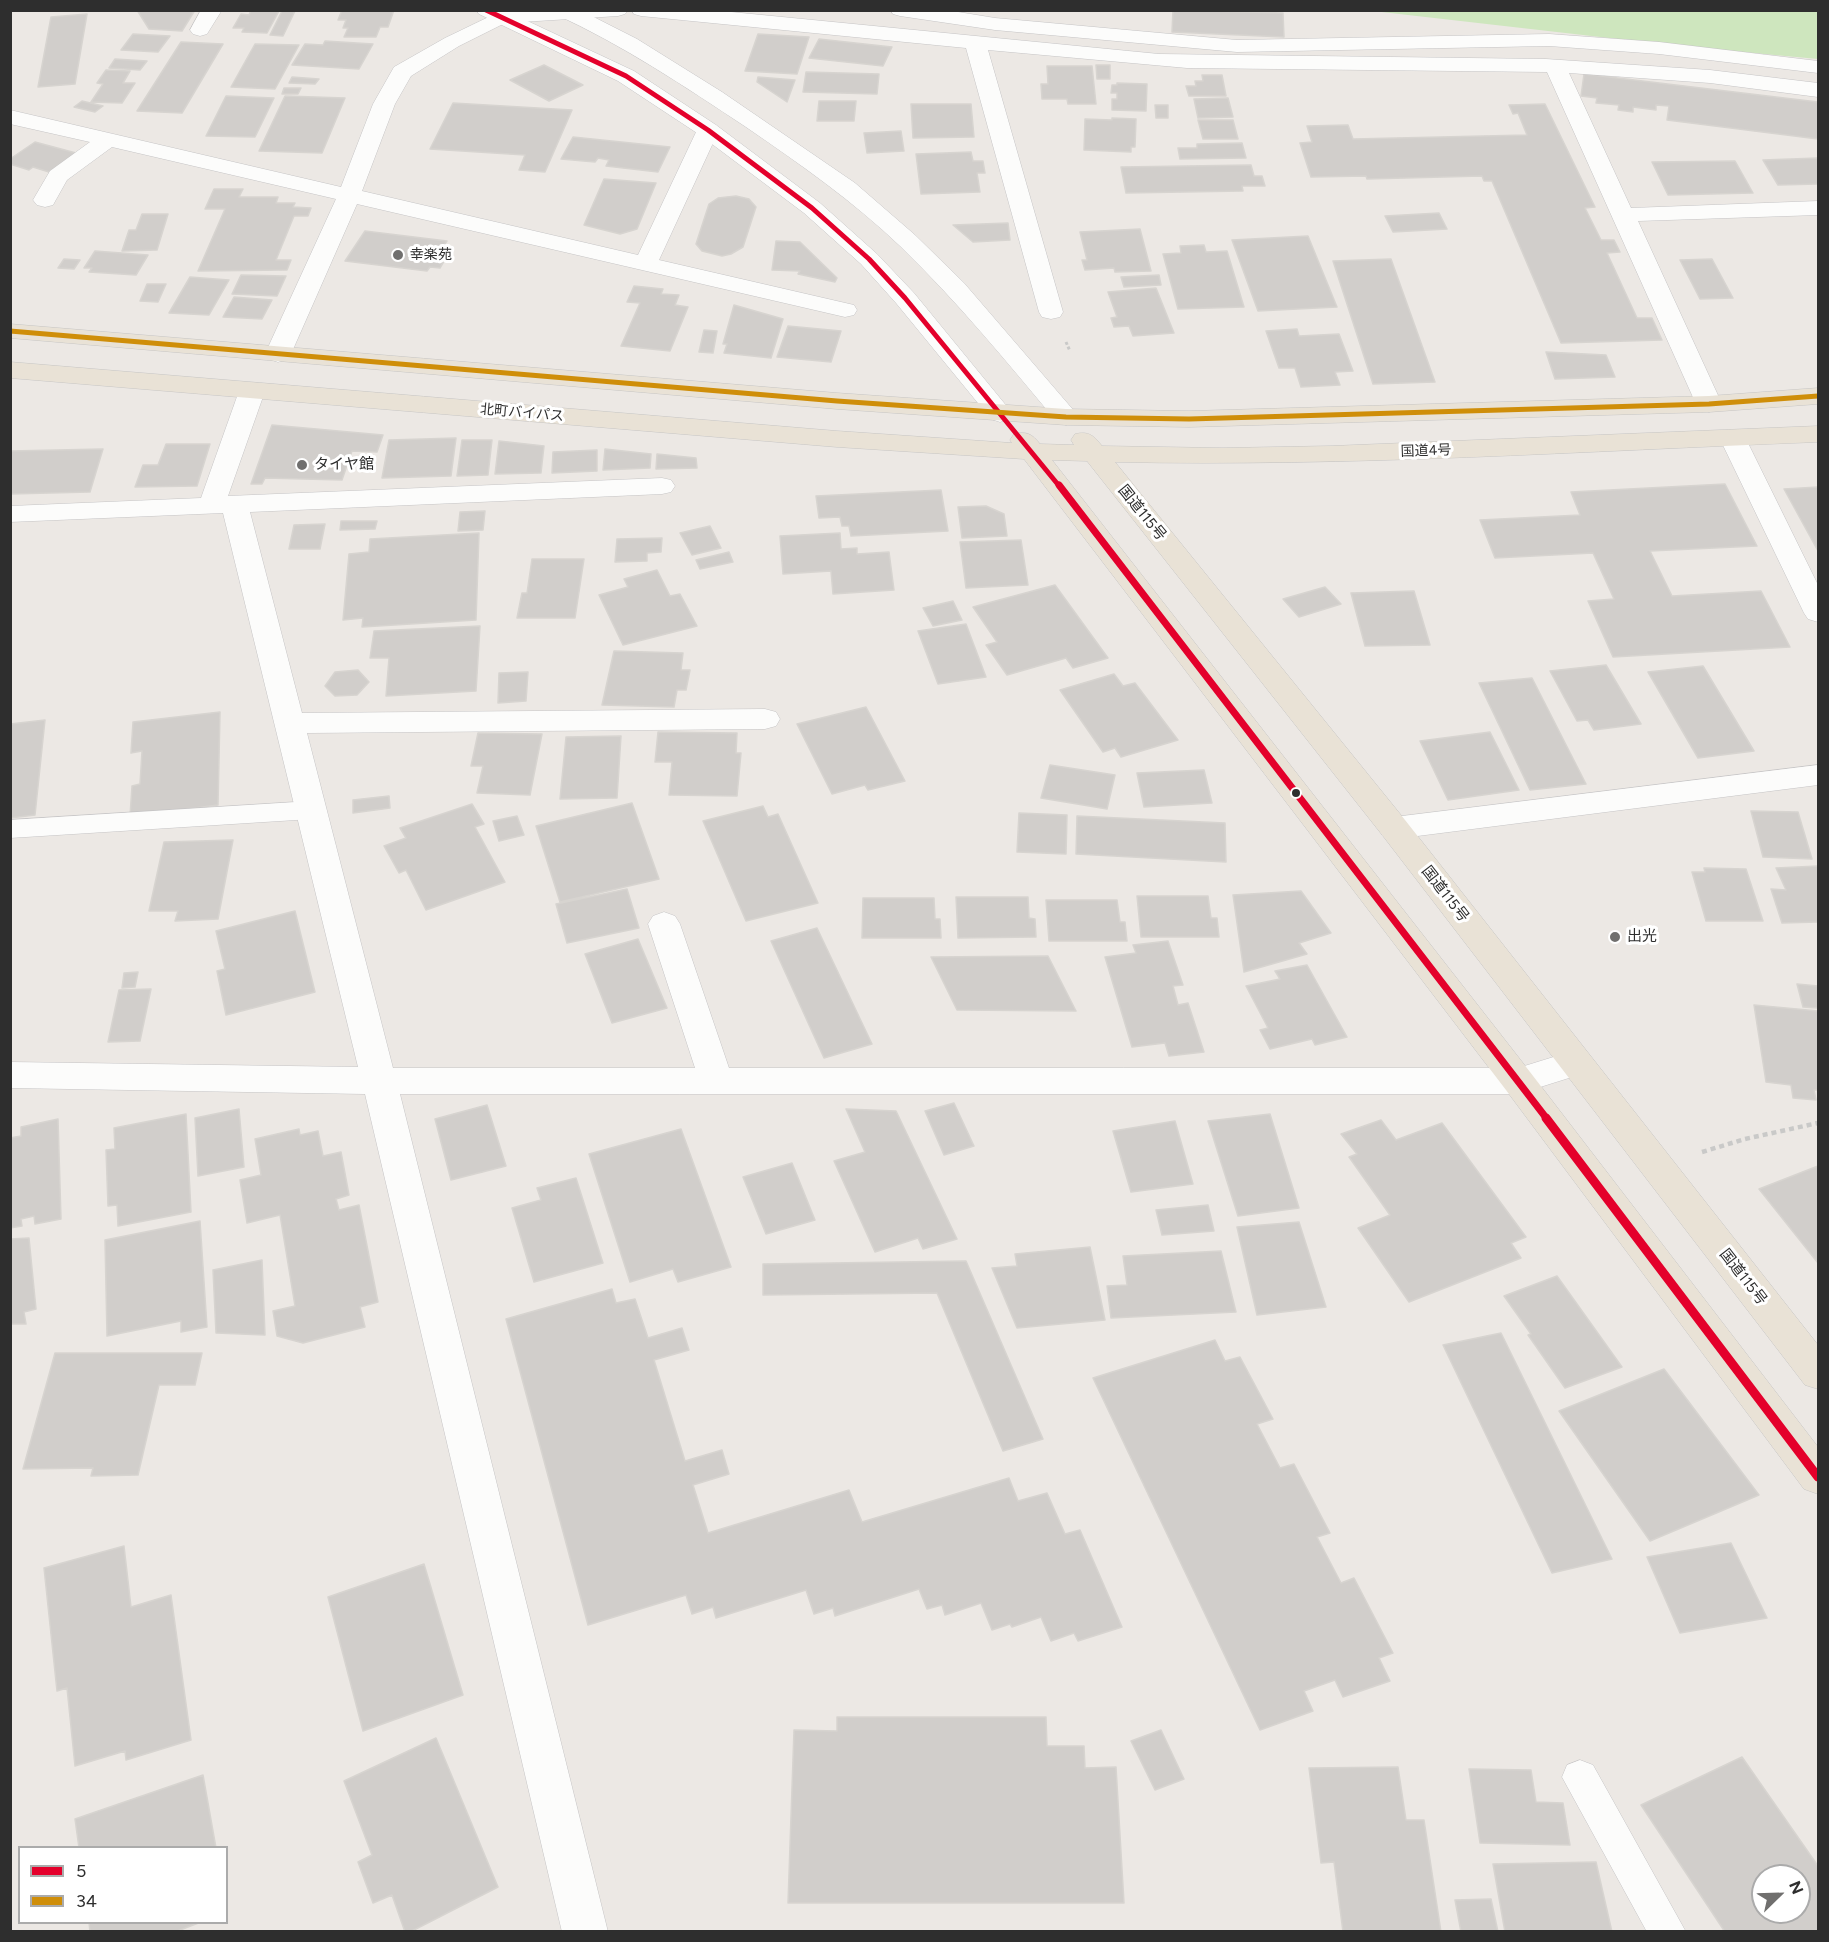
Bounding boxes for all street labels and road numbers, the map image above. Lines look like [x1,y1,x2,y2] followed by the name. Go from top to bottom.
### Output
[479,401,565,425] street label: 北町バイパス
[1400,442,1452,460] street label: 国道4号
[1114,482,1170,544] street label: 国道115号
[1418,862,1472,926] street label: 国道115号
[1716,1245,1770,1309] street label: 国道115号

